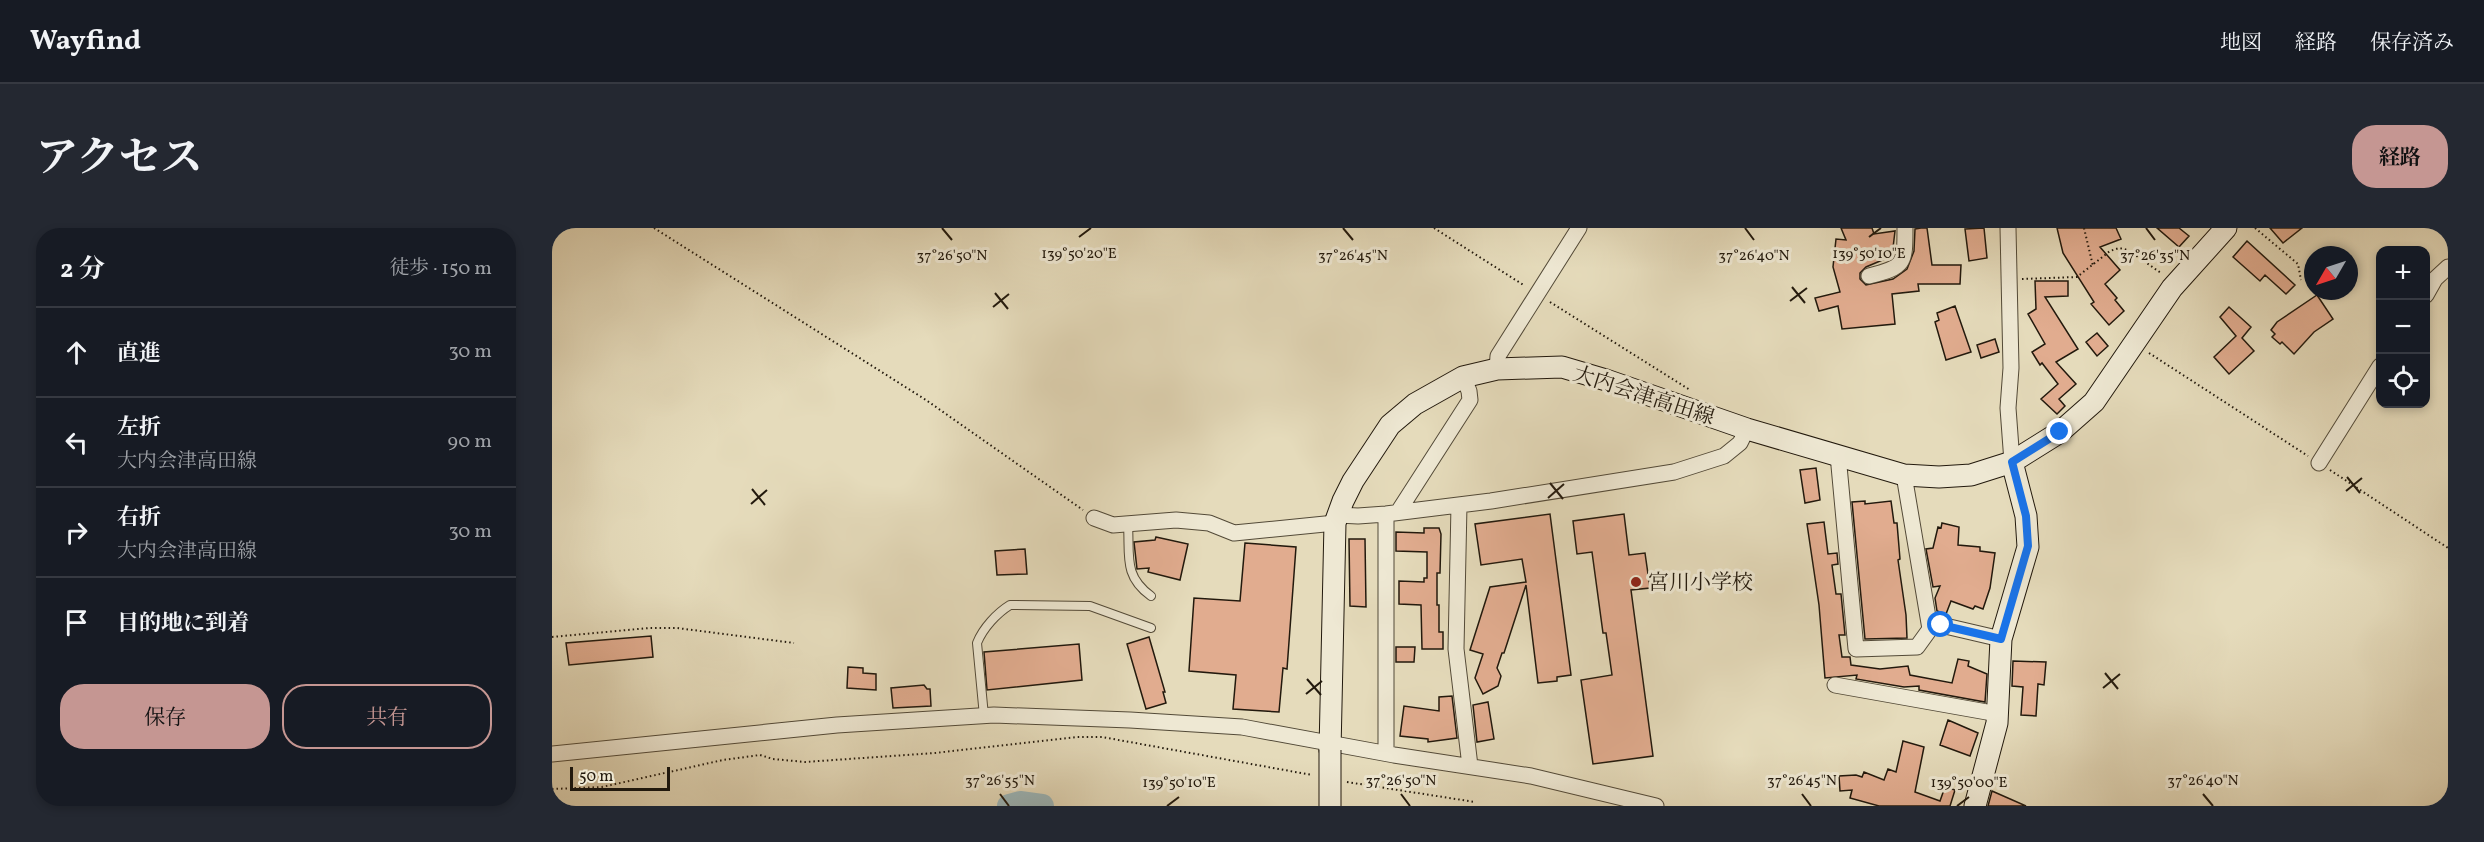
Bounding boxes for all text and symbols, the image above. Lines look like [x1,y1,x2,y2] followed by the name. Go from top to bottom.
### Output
[30,22,141,61] text: Wayfind
[2220,29,2262,58] text: 地図
[2295,29,2337,58] text: 経路
[2370,29,2454,58] text: 保存済み
[2352,125,2448,188] button: 経路
[36,131,203,190] text: アクセス
[1041,244,1117,265] text: 139°50'20"E
[1832,244,1906,265] text: 139°50'10"E
[917,246,987,267] text: 37°26'50"N
[1318,246,1388,267] text: 37°26'45"N
[1718,246,1790,267] text: 37°26'40"N
[2120,246,2190,267] text: 37°26'35"N
[2304,246,2358,300] north arrow
[2376,246,2430,408] map controls
[2376,246,2430,300] button: +
[60,252,105,288] text: 2 分
[389,255,492,283] text: 徒歩 · 150 m
[2376,300,2430,354] button: −
[60,336,93,369] icon: ahead
[448,338,492,366] text: 30 m
[117,339,161,370] text: 直進
[2376,354,2430,408] button: locate
[1569,360,1718,433] street label: 大内会津高田線
[117,413,161,444] text: 左折
[2046,418,2072,444] route end
[60,426,93,459] icon: left
[448,428,492,456] text: 90 m
[117,448,257,476] text: 大内会津高田線
[117,503,161,534] text: 右折
[60,516,93,549] icon: right
[448,518,492,546] text: 30 m
[117,538,257,566] text: 大内会津高田線
[1648,569,1753,598] place label: 宮川小学校
[1629,575,1643,589] marker: 宮川小学校
[60,606,93,639] icon: arrive
[117,609,249,640] text: 目的地に到着
[1927,611,1953,637] route start
[60,684,270,749] button: 保存
[282,684,492,749] button: 共有
[570,764,670,792] scale bar
[579,766,613,788] text: 50 m
[965,771,1035,792] text: 37°26'55"N
[1366,771,1436,792] text: 37°26'50"N
[1767,771,1837,792] text: 37°26'45"N
[2167,771,2239,792] text: 37°26'40"N
[1142,773,1216,794] text: 139°50'10"E
[1931,773,2007,794] text: 139°50'00"E

